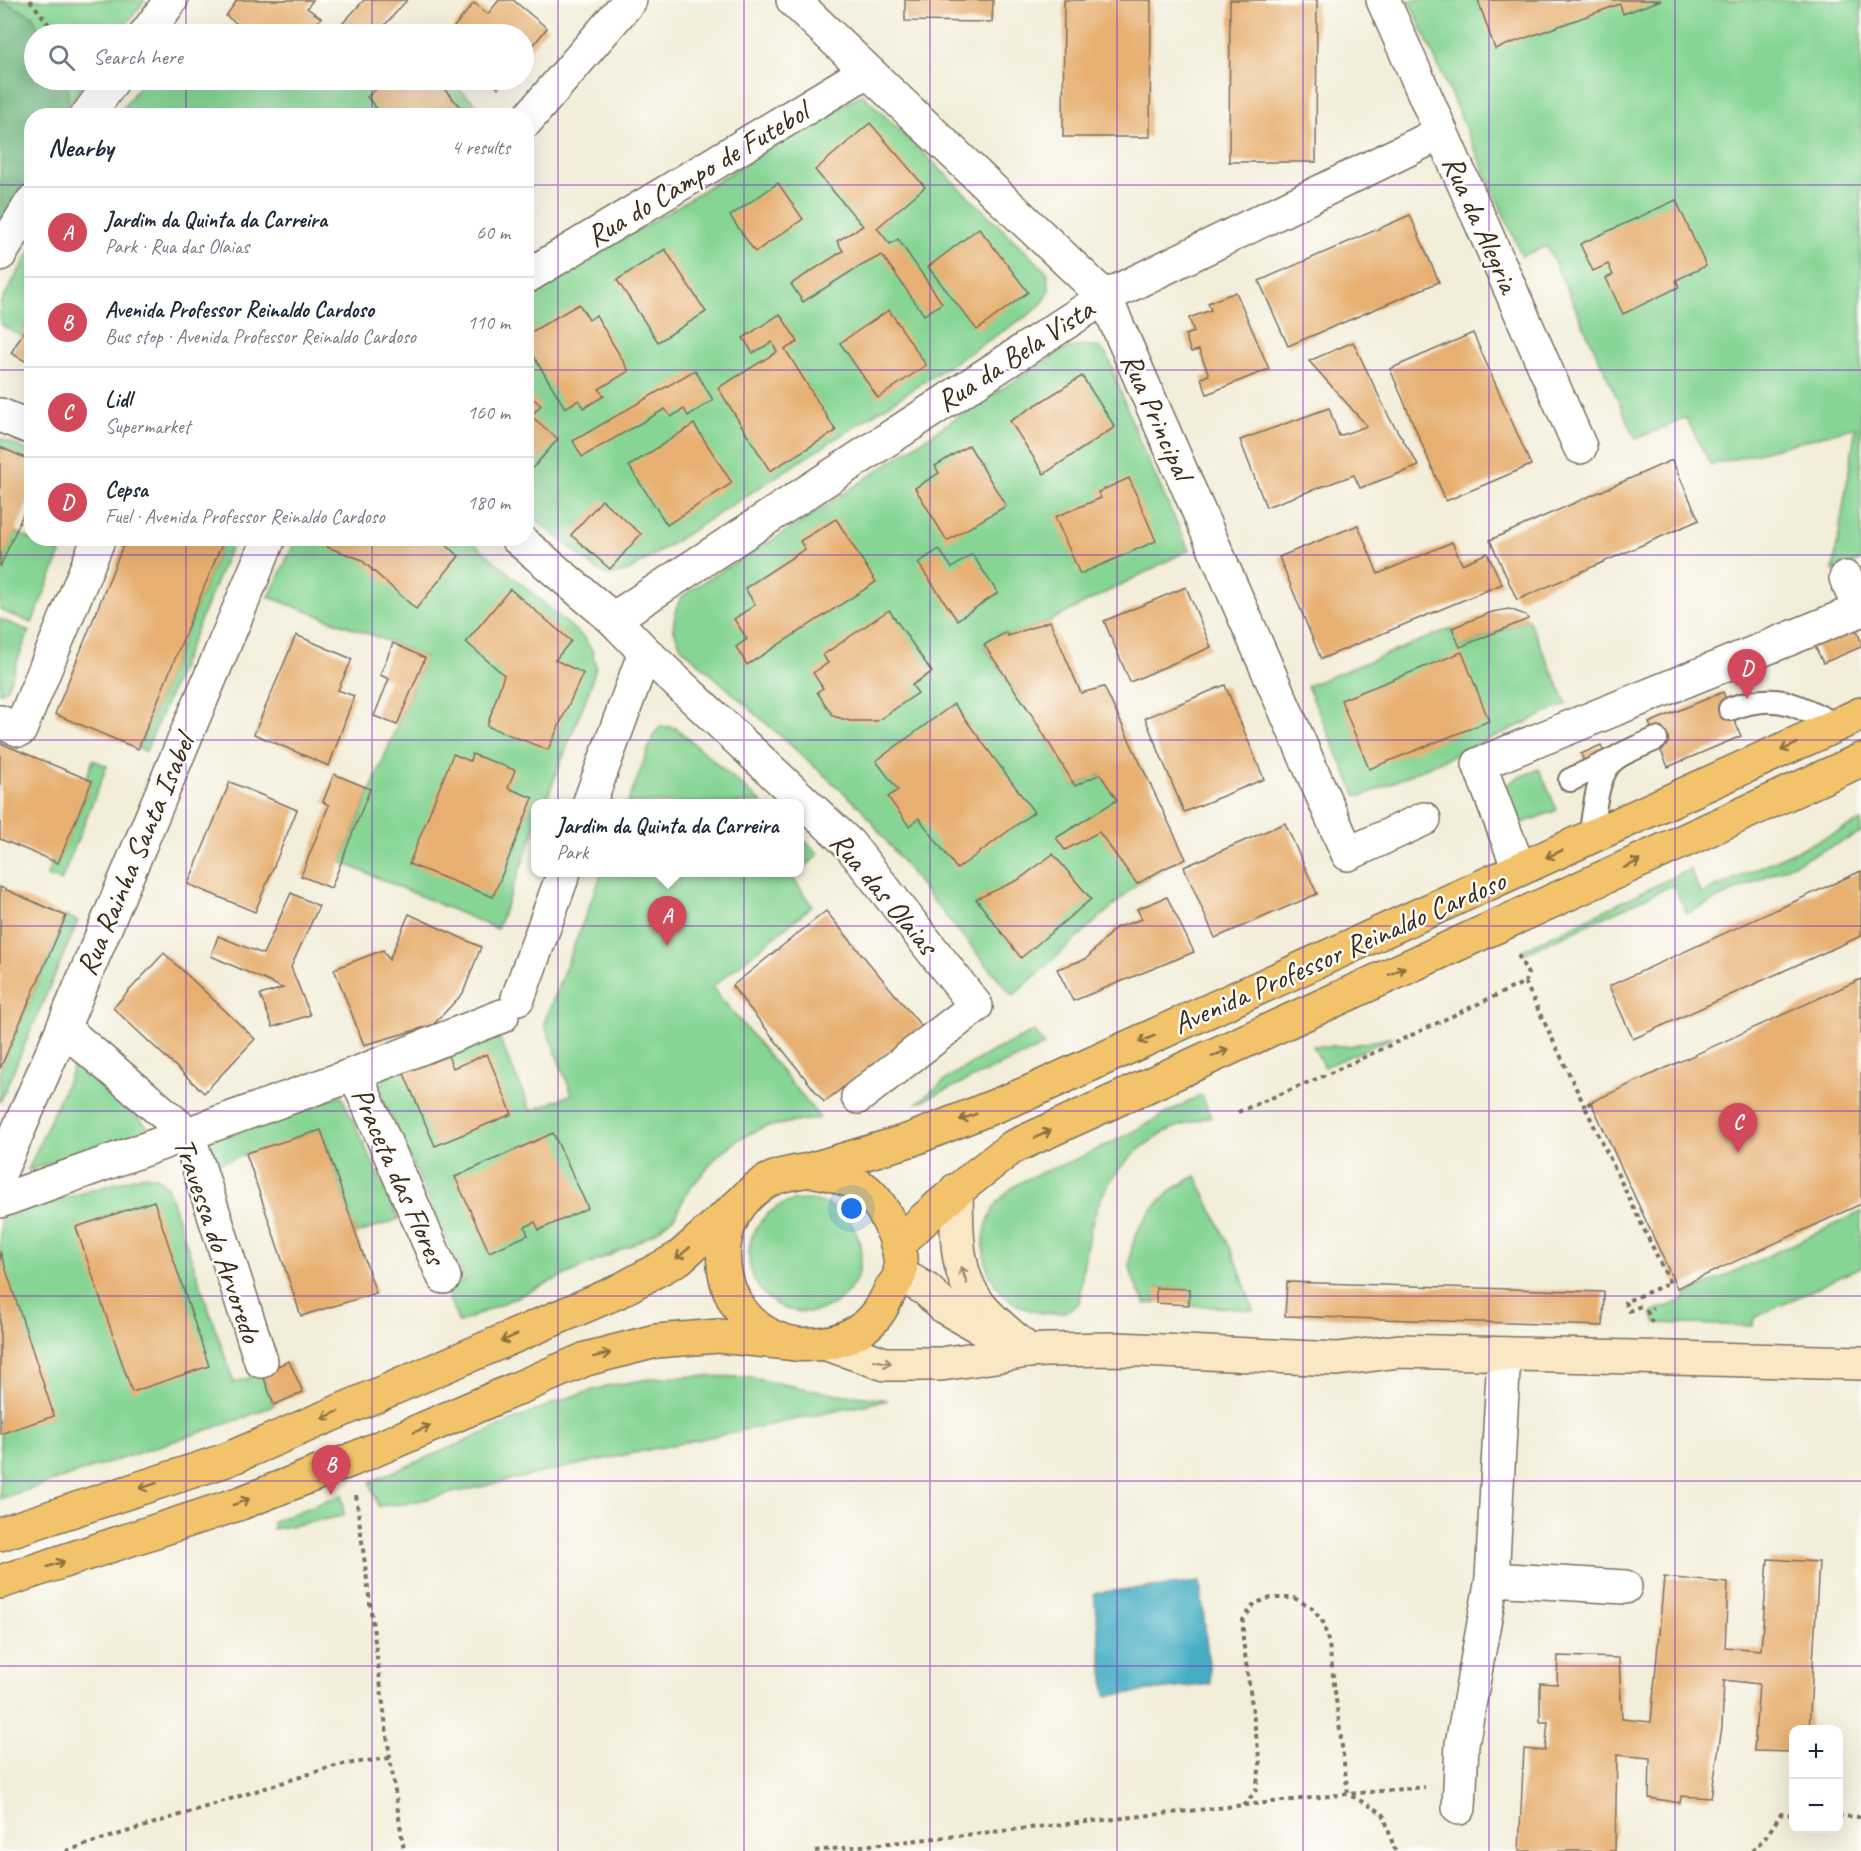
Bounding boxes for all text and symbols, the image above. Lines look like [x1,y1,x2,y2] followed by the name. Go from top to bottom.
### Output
[24,24,534,90] search box
[45,41,78,74] icon: search
[93,43,183,71] text: Search here
[579,90,819,255] street label: Rua do Campo de Futebol
[48,131,113,164] text: Nearby
[451,135,510,160] text: 4 results
[1434,149,1529,301] street label: Rua da Alegria
[105,206,327,234] text: Jardim da Quinta da Carreira
[62,220,73,245] text: A
[476,220,510,245] text: 60 m
[105,234,249,259] text: Park · Rua das Olaias
[929,289,1103,420] street label: Rua da Bela Vista
[105,296,374,324] text: Avenida Professor Reinaldo Cardoso
[62,310,73,335] text: B
[467,310,510,335] text: 110 m
[105,324,416,349] text: Bus stop · Avenida Professor Reinaldo Cardoso
[1112,347,1204,490] street label: Rua Principal
[105,386,132,414] text: Lidl
[63,400,72,425] text: C
[467,400,510,425] text: 160 m
[105,414,190,439] text: Supermarket
[105,476,148,504] text: Cepsa
[62,490,73,515] text: D
[467,490,510,515] text: 180 m
[105,504,384,529] text: Fuel · Avenida Professor Reinaldo Cardoso
[1728,650,1766,699] pin: D
[67,724,205,981] street label: Rua Rainha Santa Isabel
[1780,742,1798,753] one-way arrow
[531,799,804,877] popup
[557,812,778,840] text: Jardim da Quinta da Carreira
[822,824,948,964] street label: Rua das Olaias
[557,840,588,865] text: Park
[1545,849,1563,860] one-way arrow
[1622,858,1641,869] one-way arrow
[1167,861,1512,1043] street label: Avenida Professor Reinaldo Cardoso
[648,896,686,946] pin: A
[1388,965,1406,977] one-way arrow
[1138,1034,1156,1045] one-way arrow
[1211,1046,1229,1057] one-way arrow
[343,1082,456,1273] street label: Praceta das Flores
[1718,1104,1758,1153] pin: C
[959,1112,978,1123] one-way arrow
[1033,1127,1051,1139] one-way arrow
[165,1133,271,1349] street label: Travessa do Arvoredo
[837,1194,866,1223] your location
[676,1246,691,1260] one-way arrow
[958,1267,969,1285] one-way arrow
[500,1333,518,1344] one-way arrow
[592,1348,611,1360] one-way arrow
[873,1357,892,1368] one-way arrow
[321,1410,339,1422] one-way arrow
[412,1423,430,1435] one-way arrow
[312,1446,350,1495] pin: B
[139,1481,158,1492] one-way arrow
[231,1496,250,1507] one-way arrow
[46,1557,65,1568] one-way arrow
[1789,1725,1843,1833] map controls
[1789,1725,1843,1779] button: +
[1789,1779,1843,1833] button: −

